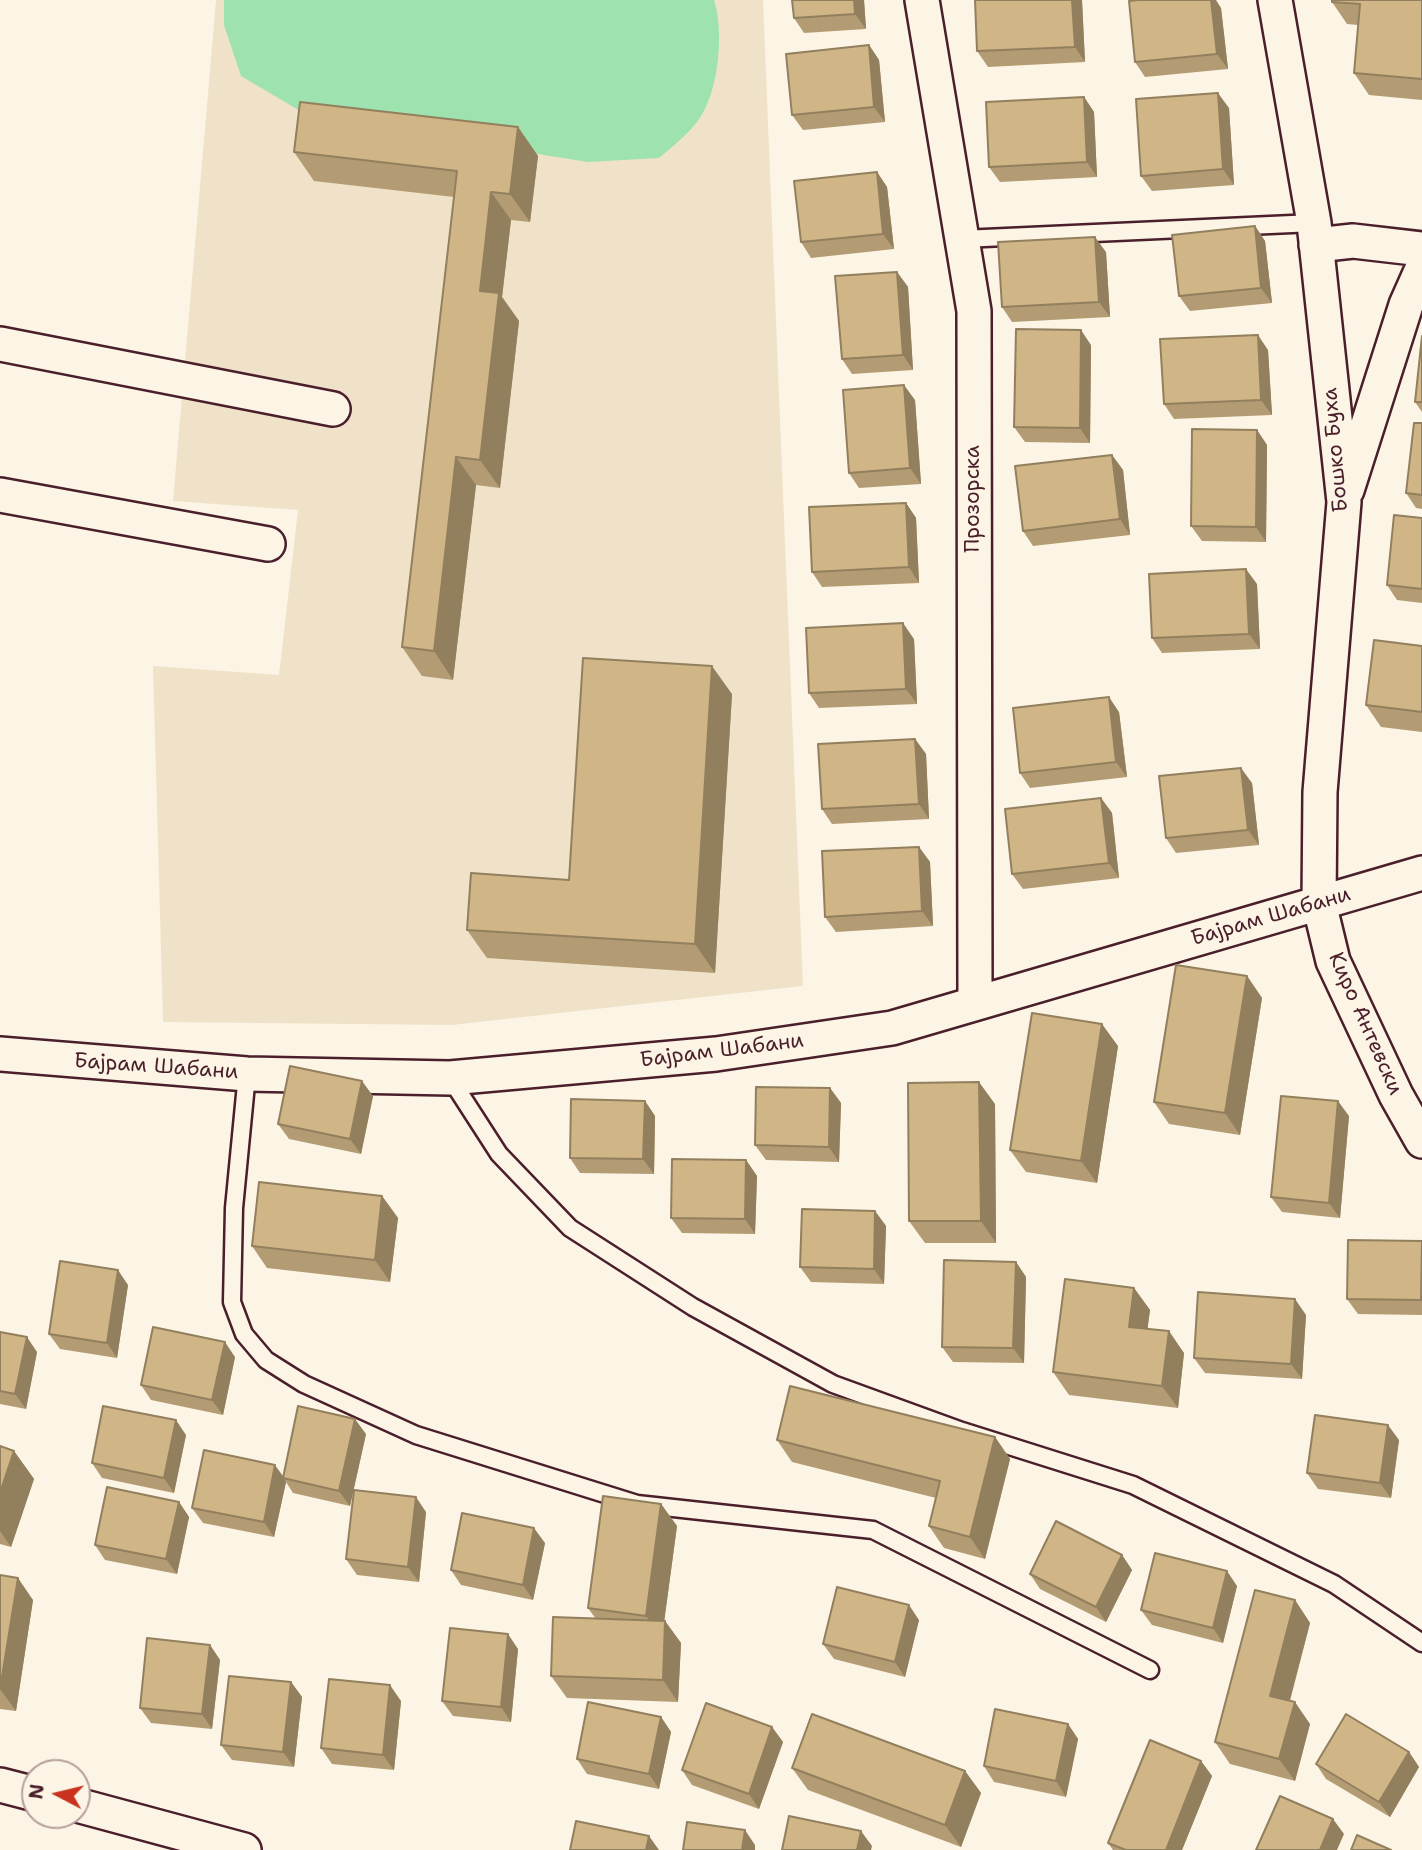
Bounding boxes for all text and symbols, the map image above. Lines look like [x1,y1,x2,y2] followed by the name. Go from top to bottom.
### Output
[1318,387,1354,513] street label: Бошко Буха
[961,445,987,553] street label: Прозорска
[1188,882,1354,952] street label: Бајрам Шабани
[1322,949,1408,1099] street label: Киро Антевски
[639,1028,805,1074] street label: Бајрам Шабани
[73,1049,239,1085] street label: Бајрам Шабани
[21,1759,91,1829] north arrow
[23,1783,50,1801] text: N

